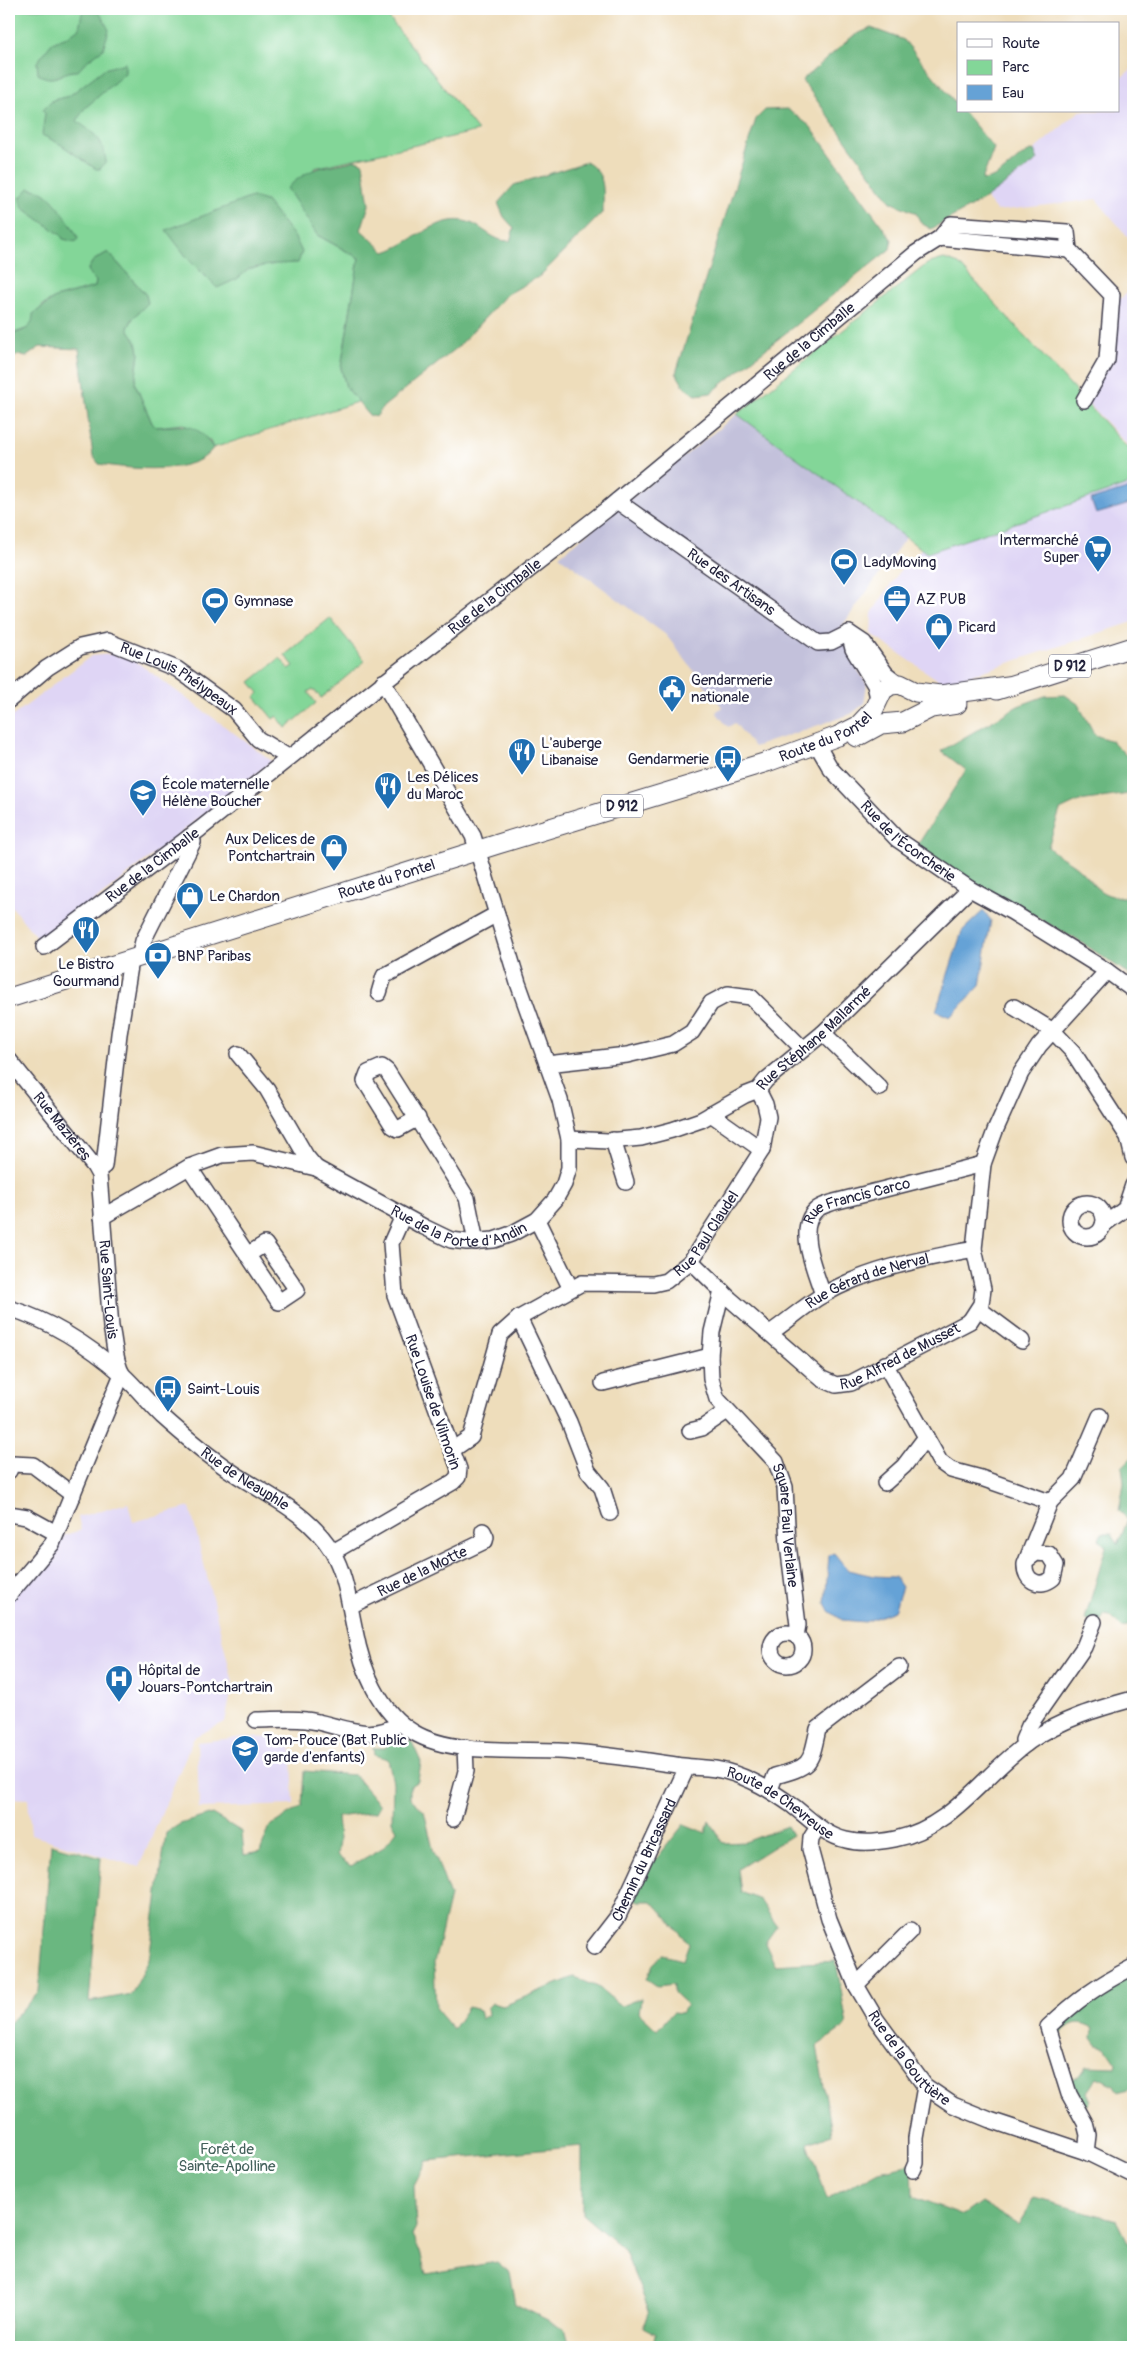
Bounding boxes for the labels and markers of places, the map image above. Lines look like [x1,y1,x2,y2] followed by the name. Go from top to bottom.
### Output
[999,531,1080,567] place label: Intermarché Super
[1083,534,1113,573] supermarket icon: Intermarché Super
[829,547,859,586] sports icon: LadyMoving
[863,553,936,572] place label: LadyMoving
[882,584,912,623] office icon: AZ PUB
[200,586,230,625] sports icon: Gymnase
[916,590,966,609] place label: AZ PUB
[234,592,294,611] place label: Gymnase
[924,612,954,651] shop icon: Picard
[958,618,996,637] place label: Picard
[691,671,773,707] place label: Gendarmerie nationale
[657,674,687,713] public building icon: Gendarmerie nationale
[541,734,602,770] place label: L'auberge Libanaise
[507,737,537,776] restaurant icon: L'auberge Libanaise
[713,744,743,783] bus stop icon: Gendarmerie
[628,750,710,769] place label: Gendarmerie
[407,768,478,804] place label: Les Délices du Maroc
[373,771,403,810] restaurant icon: Les Délices du Maroc
[162,775,270,811] place label: École maternelle Hélène Boucher
[128,778,158,817] school or university icon: École maternelle Hélène Boucher
[225,830,316,866] place label: Aux Delices de Pontchartrain
[319,833,349,872] shop icon: Aux Delices de Pontchartrain
[175,881,205,920] shop icon: Le Chardon
[209,887,280,906] place label: Le Chardon
[71,915,101,954] restaurant icon: Le Bistro Gourmand
[143,941,173,980] bank icon: BNP Paribas
[177,947,251,966] place label: BNP Paribas
[53,955,119,991] place label: Le Bistro Gourmand
[153,1374,183,1413] bus stop icon: Saint-Louis
[187,1380,260,1399] place label: Saint-Louis
[138,1661,273,1697] place label: Hôpital de Jouars-Pontchartrain
[104,1664,134,1703] hospital icon: Hôpital de Jouars-Pontchartrain
[264,1731,408,1767] place label: Tom-Pouce (Bat Public garde d'enfants)
[230,1734,260,1773] school or university icon: Tom-Pouce (Bat Public garde d'enfants)

